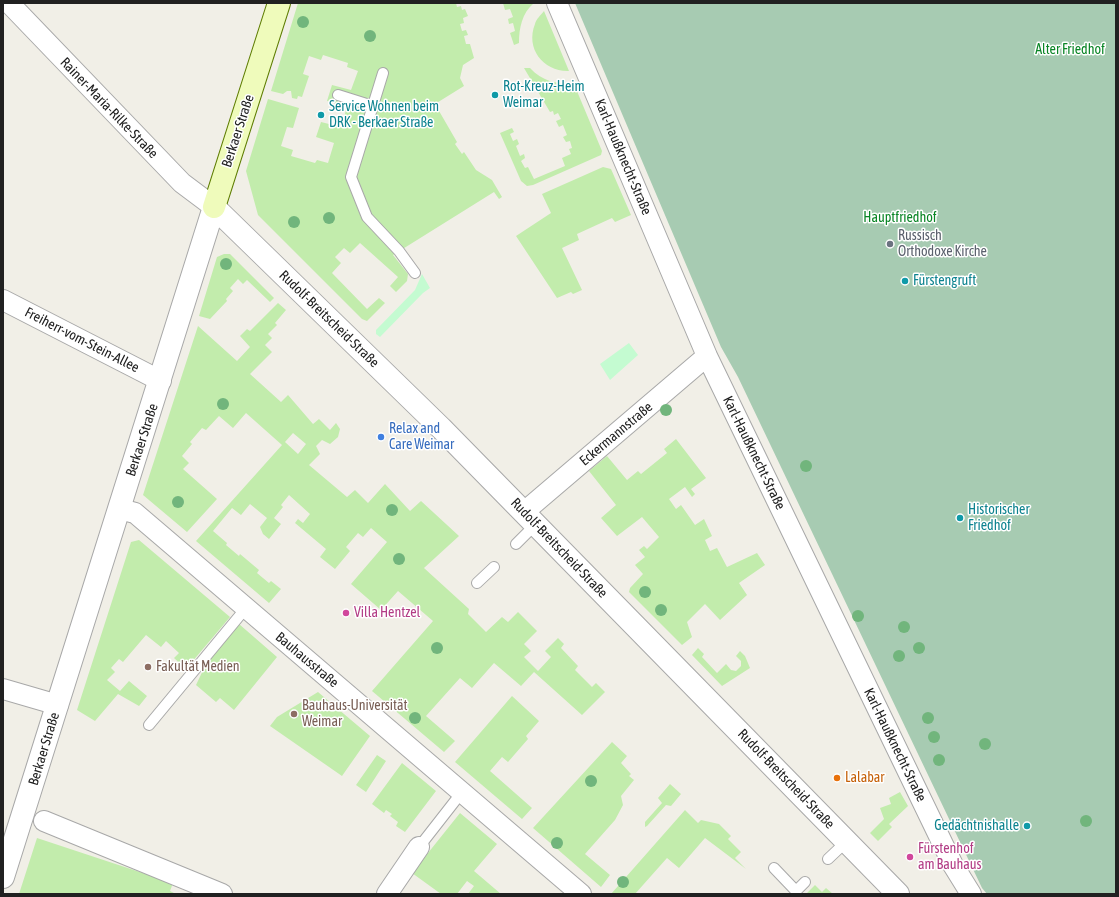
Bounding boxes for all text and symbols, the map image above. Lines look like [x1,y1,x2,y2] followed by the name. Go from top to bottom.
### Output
[1035,42,1105,58] park label: Alter Friedhof
[57,54,161,162] street label: Rainer-Maria-Rilke-Straße
[503,79,585,112] place label: Rot-Kreuz-Heim Weimar
[490,90,500,100] marker: Rot-Kreuz-Heim Weimar
[218,93,258,169] street label: Berkaer Straße
[591,96,655,218] street label: Karl-Haußknecht-Straße
[329,99,439,132] place label: Service Wohnen beim DRK - Berkaer Straße
[316,110,326,120] marker: Service Wohnen beim DRK - Berkaer Straße
[863,210,937,226] park label: Hauptfriedhof
[898,228,987,260] place label: Russisch Orthodoxe Kirche
[885,239,895,249] marker: Russisch Orthodoxe Kirche
[276,267,382,371] street label: Rudolf-Breitscheid-Straße
[913,273,976,289] place label: Fürstengruft
[900,276,910,286] marker: Fürstengruft
[22,304,142,376] street label: Freiherr-vom-Stein-Allee
[719,393,789,513] street label: Karl-Haußknecht-Straße
[576,399,656,469] street label: Eckermannstraße
[122,402,162,478] street label: Berkaer Straße
[389,421,454,454] place label: Relax and Care Weimar
[376,432,386,442] marker: Relax and Care Weimar
[507,495,611,601] street label: Rudolf-Breitscheid-Straße
[968,502,1030,534] place label: Historischer Friedhof
[955,513,965,523] marker: Historischer Friedhof
[354,605,420,621] place label: Villa Hentzel
[341,608,351,618] marker: Villa Hentzel
[272,629,342,691] street label: Bauhausstraße
[156,659,240,675] place label: Fakultät Medien
[143,662,153,672] marker: Fakultät Medien
[860,685,930,805] street label: Karl-Haußknecht-Straße
[302,698,408,730] place label: Bauhaus-Universität Weimar
[289,709,299,719] marker: Bauhaus-Universität Weimar
[25,710,63,788] street label: Berkaer Straße
[734,726,838,832] street label: Rudolf-Breitscheid-Straße
[845,770,884,786] place label: Lalabar
[832,773,842,783] marker: Lalabar
[934,818,1019,834] place label: Gedächtnishalle
[1022,821,1032,831] marker: Gedächtnishalle
[918,841,981,874] place label: Fürstenhof am Bauhaus
[905,852,915,862] marker: Fürstenhof am Bauhaus

